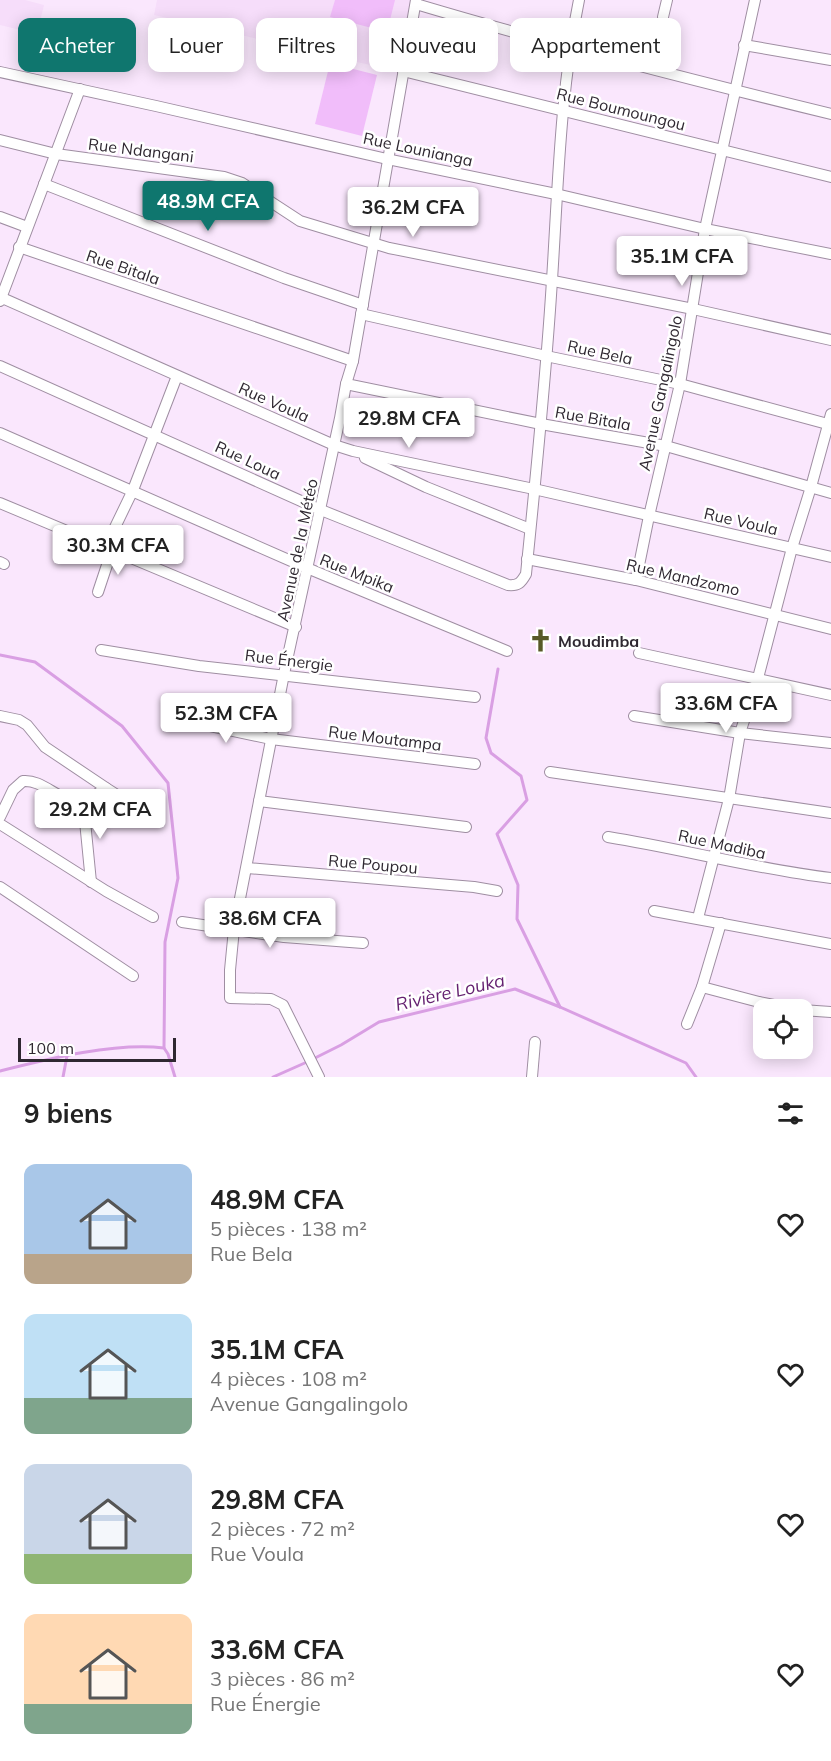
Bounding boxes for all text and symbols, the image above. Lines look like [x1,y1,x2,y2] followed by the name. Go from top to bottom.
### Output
[18,18,136,72] chip: Acheter
[148,18,244,72] chip: Louer
[256,18,357,72] chip: Filtres
[369,18,498,72] chip: Nouveau
[510,18,681,72] chip: Appartement
[554,83,688,135] street label: Rue Boumoungou
[361,128,475,170] street label: Rue Lounianga
[87,134,195,166] street label: Rue Ndangani
[139,181,277,232] pin: 48.9M CFA
[344,187,482,238] pin: 36.2M CFA
[157,188,259,213] text: 48.9M CFA
[362,194,464,219] text: 36.2M CFA
[613,236,751,287] pin: 35.1M CFA
[631,243,733,268] text: 35.1M CFA
[84,245,162,289] street label: Rue Bitala
[634,313,686,473] street label: Avenue Gangalingolo
[566,335,634,369] street label: Rue Bela
[236,378,312,426] street label: Rue Voula
[340,398,478,449] pin: 29.8M CFA
[554,402,632,434] street label: Rue Bitala
[358,405,460,430] text: 29.8M CFA
[212,436,284,484] street label: Rue Loua
[272,477,322,623] street label: Avenue de la Météo
[702,503,780,539] street label: Rue Voula
[49,525,187,576] pin: 30.3M CFA
[67,532,169,557] text: 30.3M CFA
[317,549,397,597] street label: Rue Mpika
[624,554,742,600] street label: Rue Mandzomo
[527,628,553,654] church icon: Moudimba
[558,631,639,651] place label: Moudimba
[244,645,334,675] street label: Rue Énergie
[657,683,795,734] pin: 33.6M CFA
[675,690,777,715] text: 33.6M CFA
[157,693,295,744] pin: 52.3M CFA
[175,700,277,725] text: 52.3M CFA
[327,721,443,755] street label: Rue Moutampa
[31,789,169,840] pin: 29.2M CFA
[49,796,151,821] text: 29.2M CFA
[676,825,768,863] street label: Rue Madiba
[328,850,418,878] street label: Rue Poupou
[201,898,339,949] pin: 38.6M CFA
[219,905,321,930] text: 38.6M CFA
[393,968,507,1016] water label: Rivière Louka
[753,999,813,1059] map controls
[753,999,813,1059] button: locate
[18,1035,176,1062] scale bar
[27,1038,74,1058] text: 100 m
[24,1097,113,1130] text: 9 biens
[774,1097,807,1130] icon: filters
[210,1183,344,1216] text: 48.9M CFA
[72,1188,144,1260] icon: home
[774,1208,807,1241] icon: heart
[210,1216,367,1241] text: 5 pièces · 138 m²
[210,1241,293,1266] text: Rue Bela
[210,1333,344,1366] text: 35.1M CFA
[72,1338,144,1410] icon: home
[774,1358,807,1391] icon: heart
[210,1366,367,1391] text: 4 pièces · 108 m²
[210,1391,408,1416] text: Avenue Gangalingolo
[210,1483,344,1516] text: 29.8M CFA
[72,1488,144,1560] icon: home
[774,1508,807,1541] icon: heart
[210,1516,355,1541] text: 2 pièces · 72 m²
[210,1541,304,1566] text: Rue Voula
[210,1633,344,1666] text: 33.6M CFA
[72,1638,144,1710] icon: home
[774,1658,807,1691] icon: heart
[210,1666,355,1691] text: 3 pièces · 86 m²
[210,1691,321,1716] text: Rue Énergie

